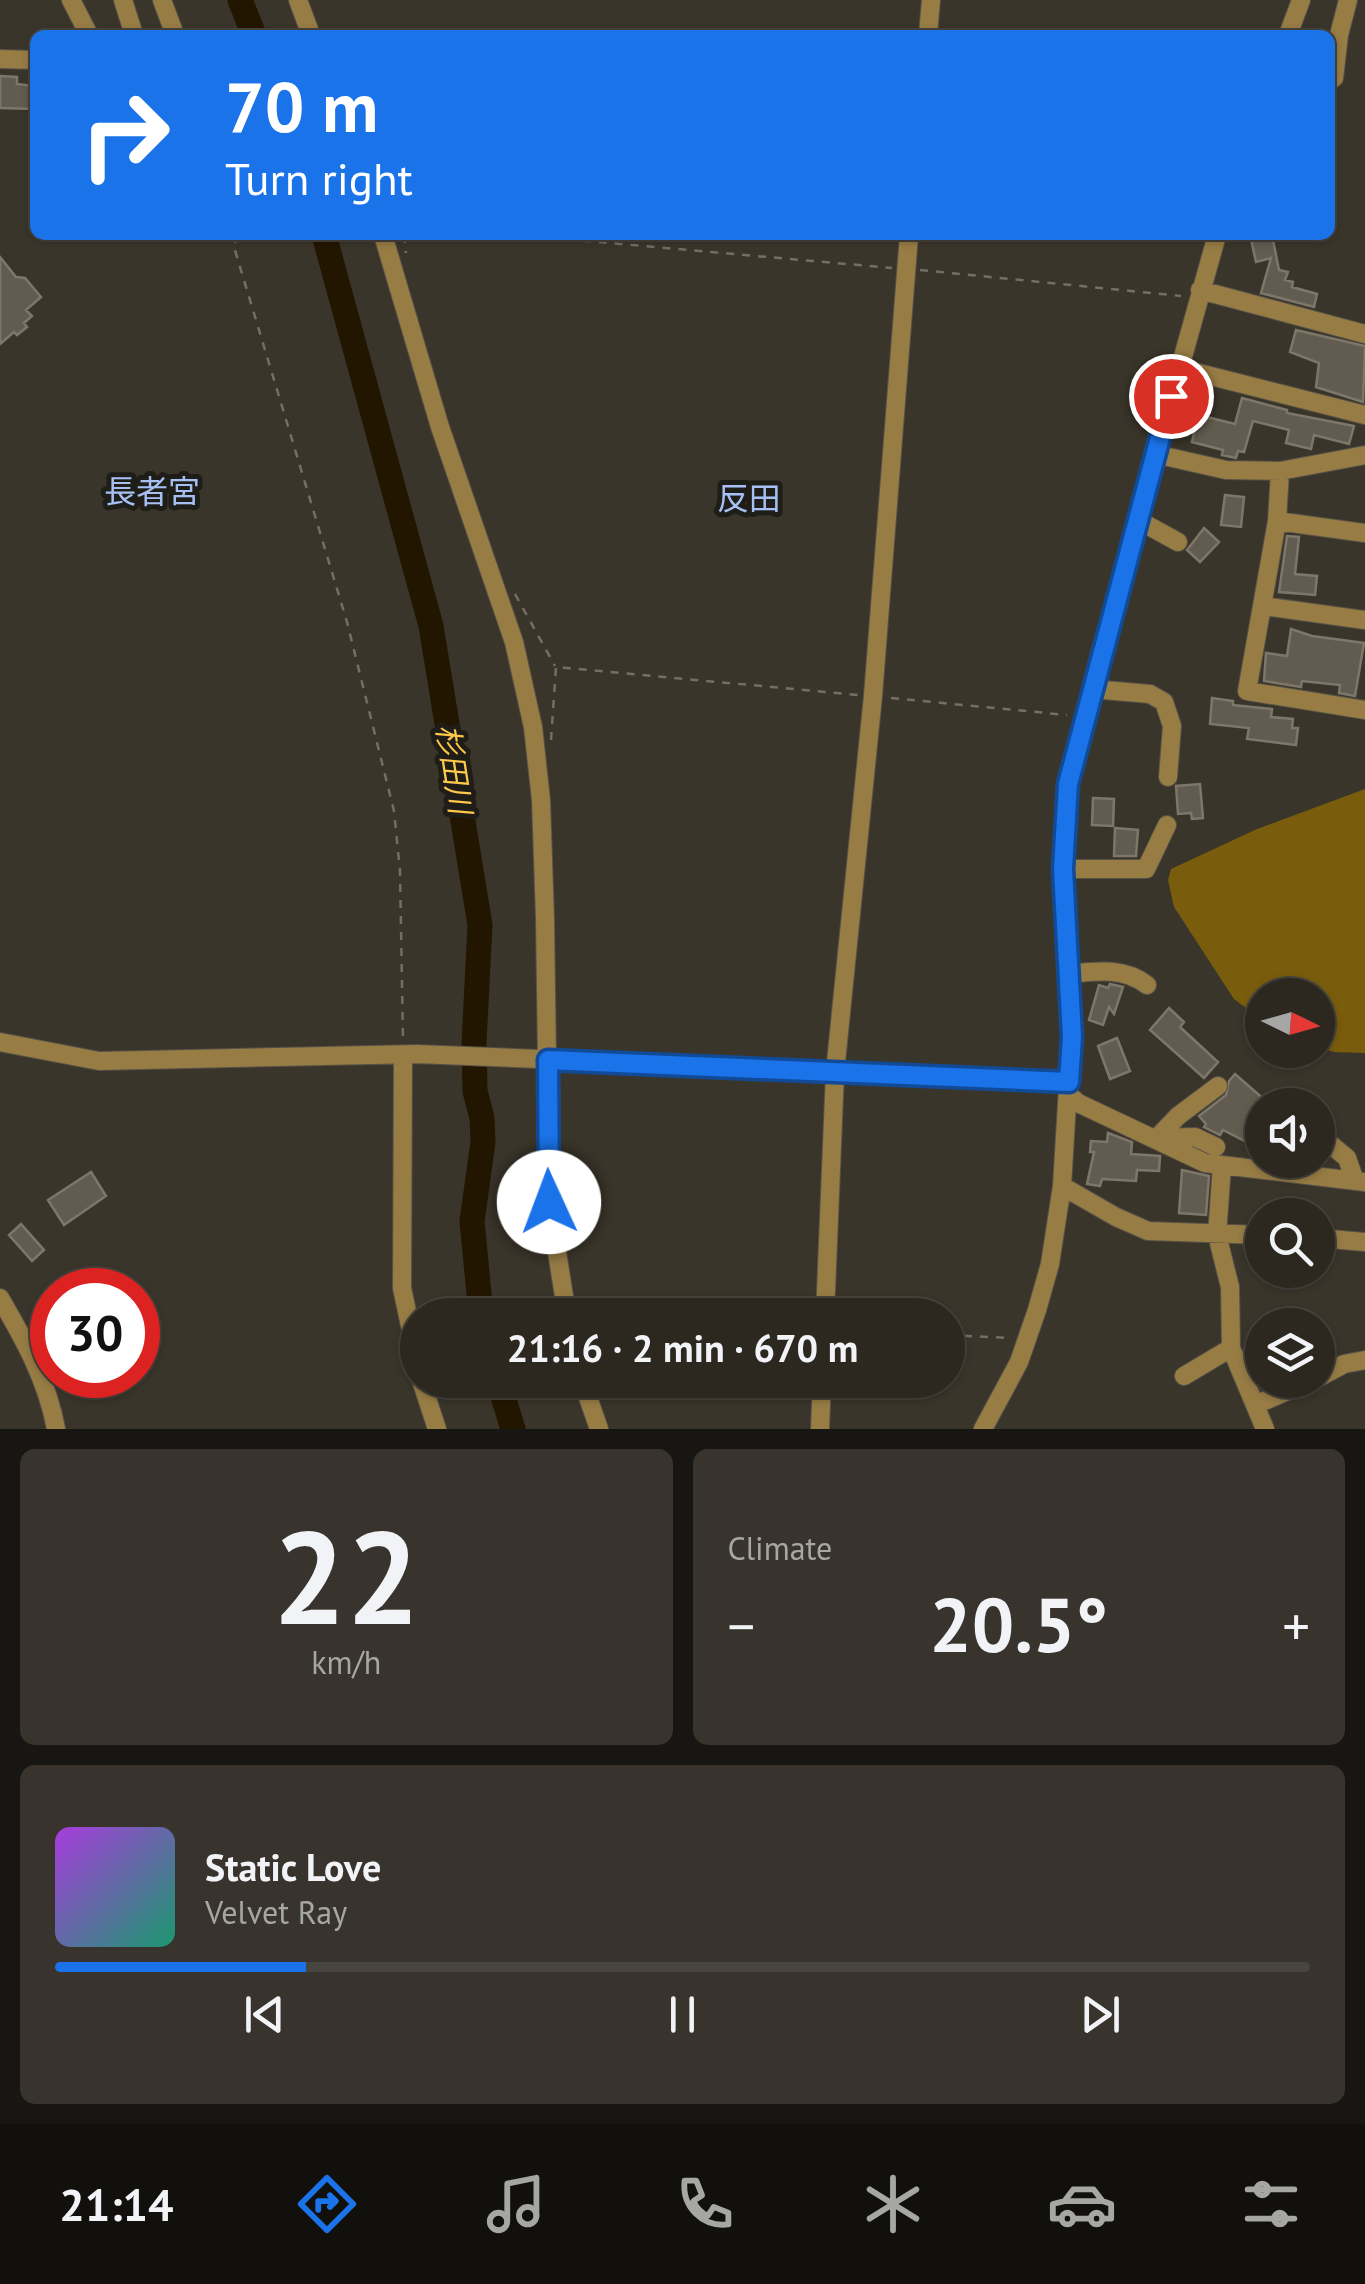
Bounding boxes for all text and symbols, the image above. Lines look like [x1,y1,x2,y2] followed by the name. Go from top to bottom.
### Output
[225,61,378,151] text: 70 m
[60,70,190,200] icon: right
[225,149,413,207] text: Turn right
[1129,354,1214,439] pin
[1144,369,1199,424] icon: arrive
[104,470,200,512] district label: 長者宮
[717,477,781,519] district label: 反田
[429,722,482,819] water label: 杉田川
[1245,978,1335,1068] north arrow
[1245,978,1335,1398] map controls
[1245,1088,1335,1178] button: sound
[497,1150,601,1254] position arrow
[1245,1198,1335,1288] button: search
[30,1268,160,1398] speed limit sign: 30
[1245,1308,1335,1398] button: layers
[507,1323,858,1372] text: 21:16 · 2 min · 670 m
[273,1492,420,1660] text: 22
[728,1527,832,1569] text: Climate
[929,1576,1108,1673] text: 20.5°
[728,1590,755,1661] text: −
[1282,1590,1310,1661] text: +
[311,1641,381,1683] text: km/h
[205,1842,381,1891] text: Static Love
[205,1891,347,1933] text: Velvet Ray
[237,1987,292,2042] icon: previous
[655,1987,710,2042] icon: pause
[1073,1987,1128,2042] icon: next
[292,2169,362,2239] icon: directions
[481,2169,551,2239] icon: music
[670,2169,740,2239] icon: phone
[858,2169,928,2239] icon: climate
[1047,2169,1117,2239] icon: car
[1236,2169,1306,2239] icon: filters
[59,2175,174,2233] text: 21:14

